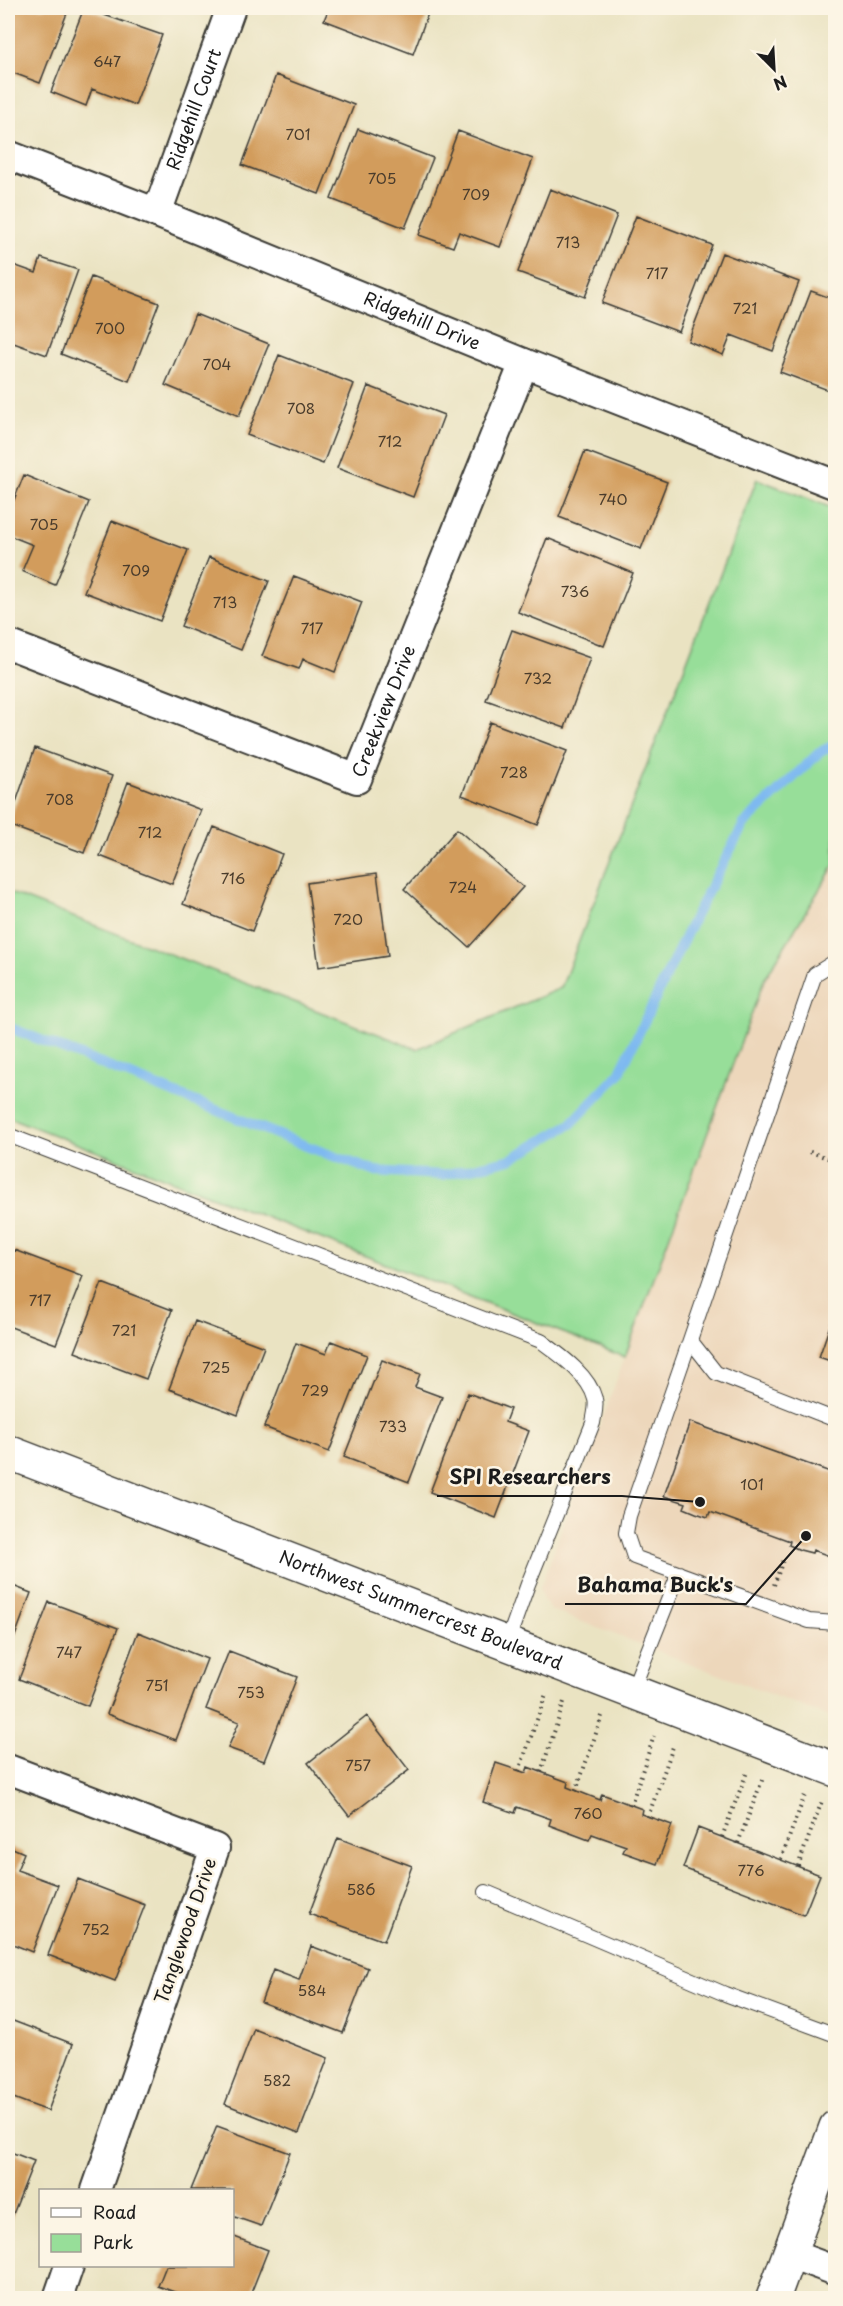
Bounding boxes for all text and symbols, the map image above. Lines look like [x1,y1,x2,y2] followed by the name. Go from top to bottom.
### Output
[744,39,804,99] north arrow
[159,44,227,174] street label: Ridgehill Court
[93,49,121,72] house number: 647
[770,70,791,97] text: N
[286,122,310,145] house number: 701
[368,166,396,189] house number: 705
[462,182,490,205] house number: 709
[556,230,580,253] house number: 713
[646,261,669,284] house number: 717
[360,284,485,356] street label: Ridgehill Drive
[733,296,757,319] house number: 721
[95,316,125,339] house number: 700
[202,352,232,375] house number: 704
[287,396,315,419] house number: 708
[378,429,402,452] house number: 712
[599,487,627,510] house number: 740
[30,512,58,535] house number: 705
[122,558,150,581] house number: 709
[561,579,589,602] house number: 736
[213,590,237,613] house number: 713
[301,616,324,639] house number: 717
[344,641,421,781] street label: Creekview Drive
[524,666,552,689] house number: 732
[500,760,528,783] house number: 728
[46,787,74,810] house number: 708
[138,820,162,843] house number: 712
[221,866,245,889] house number: 716
[449,875,477,898] house number: 724
[333,907,363,930] house number: 720
[29,1288,52,1311] house number: 717
[112,1318,136,1341] house number: 721
[202,1355,230,1378] house number: 725
[301,1378,329,1401] house number: 729
[379,1414,407,1437] house number: 733
[437,1458,622,1496] callout: SPI Researchers
[449,1461,611,1491] text: SPI Researchers
[740,1472,764,1495] house number: 101
[276,1542,567,1676] street label: Northwest Summercrest Boulevard
[565,1566,746,1604] callout: Bahama Buck's
[577,1569,734,1599] text: Bahama Buck's
[56,1640,83,1663] house number: 747
[146,1673,168,1696] house number: 751
[237,1680,265,1703] house number: 753
[345,1753,371,1776] house number: 757
[574,1801,602,1824] house number: 760
[147,1854,222,2007] street label: Tanglewood Drive
[737,1858,765,1881] house number: 776
[346,1877,376,1900] house number: 586
[82,1917,110,1940] house number: 752
[298,1978,327,2001] house number: 584
[263,2068,291,2091] house number: 582
[39,2189,234,2267] legend
[93,2198,137,2225] text: Road
[93,2228,133,2255] text: Park

